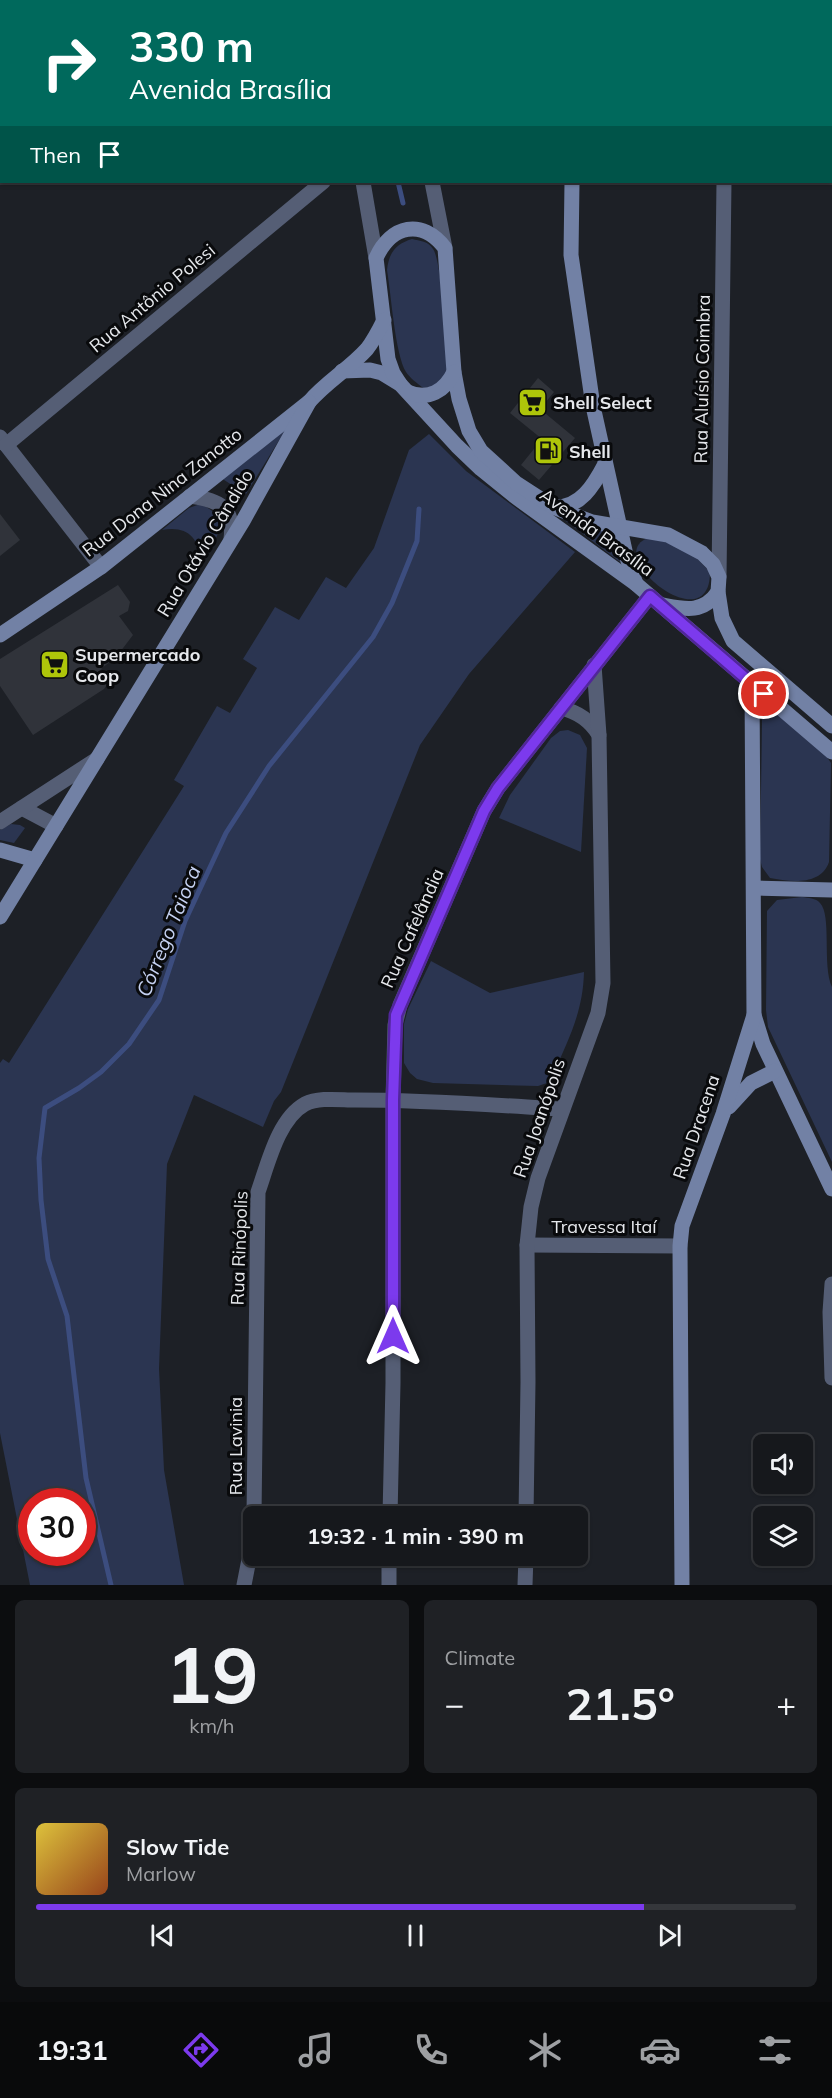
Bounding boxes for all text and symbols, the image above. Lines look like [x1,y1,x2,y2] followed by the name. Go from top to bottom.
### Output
[129,20,254,73] text: 330 m
[30,24,108,102] icon: right
[129,72,332,106] text: Avenida Brasília
[93,138,126,171] icon: arrive
[30,141,81,169] text: Then
[84,239,220,357] street label: Rua Antônio Polesi
[689,294,715,464] street label: Rua Aluísio Coimbra
[516,386,548,418] supermarket icon: Shell Select
[553,391,652,414] place label: Shell Select
[77,422,247,562] street label: Rua Dona Nina Zanotto
[532,435,564,467] fuel station icon: Shell
[569,440,611,463] place label: Shell
[152,465,258,621] street label: Rua Otávio Cândido
[535,483,659,581] street label: Avenida Brasília
[75,643,200,687] place label: Supermercado Coop
[38,648,70,680] supermarket icon: Supermercado Coop
[738,668,789,719] pin
[747,677,780,710] icon: arrive
[130,862,206,1000] water label: Córrego Taioca
[375,865,449,991] street label: Rua Cafelândia
[508,1055,570,1181] street label: Rua Joanópolis
[667,1072,725,1182] street label: Rua Dracena
[226,1190,252,1306] street label: Rua Rinópolis
[551,1215,658,1238] street label: Travessa Itaí
[361,1304,425,1368] position arrow
[224,1397,247,1495] street label: Rua Lavinia
[753,1434,813,1566] map controls
[753,1434,813,1494] button: sound
[18,1488,96,1566] speed limit sign: 30
[753,1506,813,1566] button: layers
[307,1522,524,1550] text: 19:32 · 1 min · 390 m
[165,1625,259,1723] text: 19
[445,1645,515,1670] text: Climate
[566,1675,675,1731] text: 21.5°
[445,1683,464,1724] text: −
[776,1683,796,1724] text: +
[189,1713,234,1738] text: km/h
[126,1833,229,1861] text: Slow Tide
[126,1861,196,1886] text: Marlow
[146,1919,179,1952] icon: previous
[399,1919,432,1952] icon: pause
[653,1919,686,1952] icon: next
[180,2029,222,2071] icon: directions
[295,2029,337,2071] icon: music
[410,2029,452,2071] icon: phone
[524,2029,566,2071] icon: climate
[639,2029,681,2071] icon: car
[754,2029,796,2071] icon: filters
[36,2033,108,2067] text: 19:31

